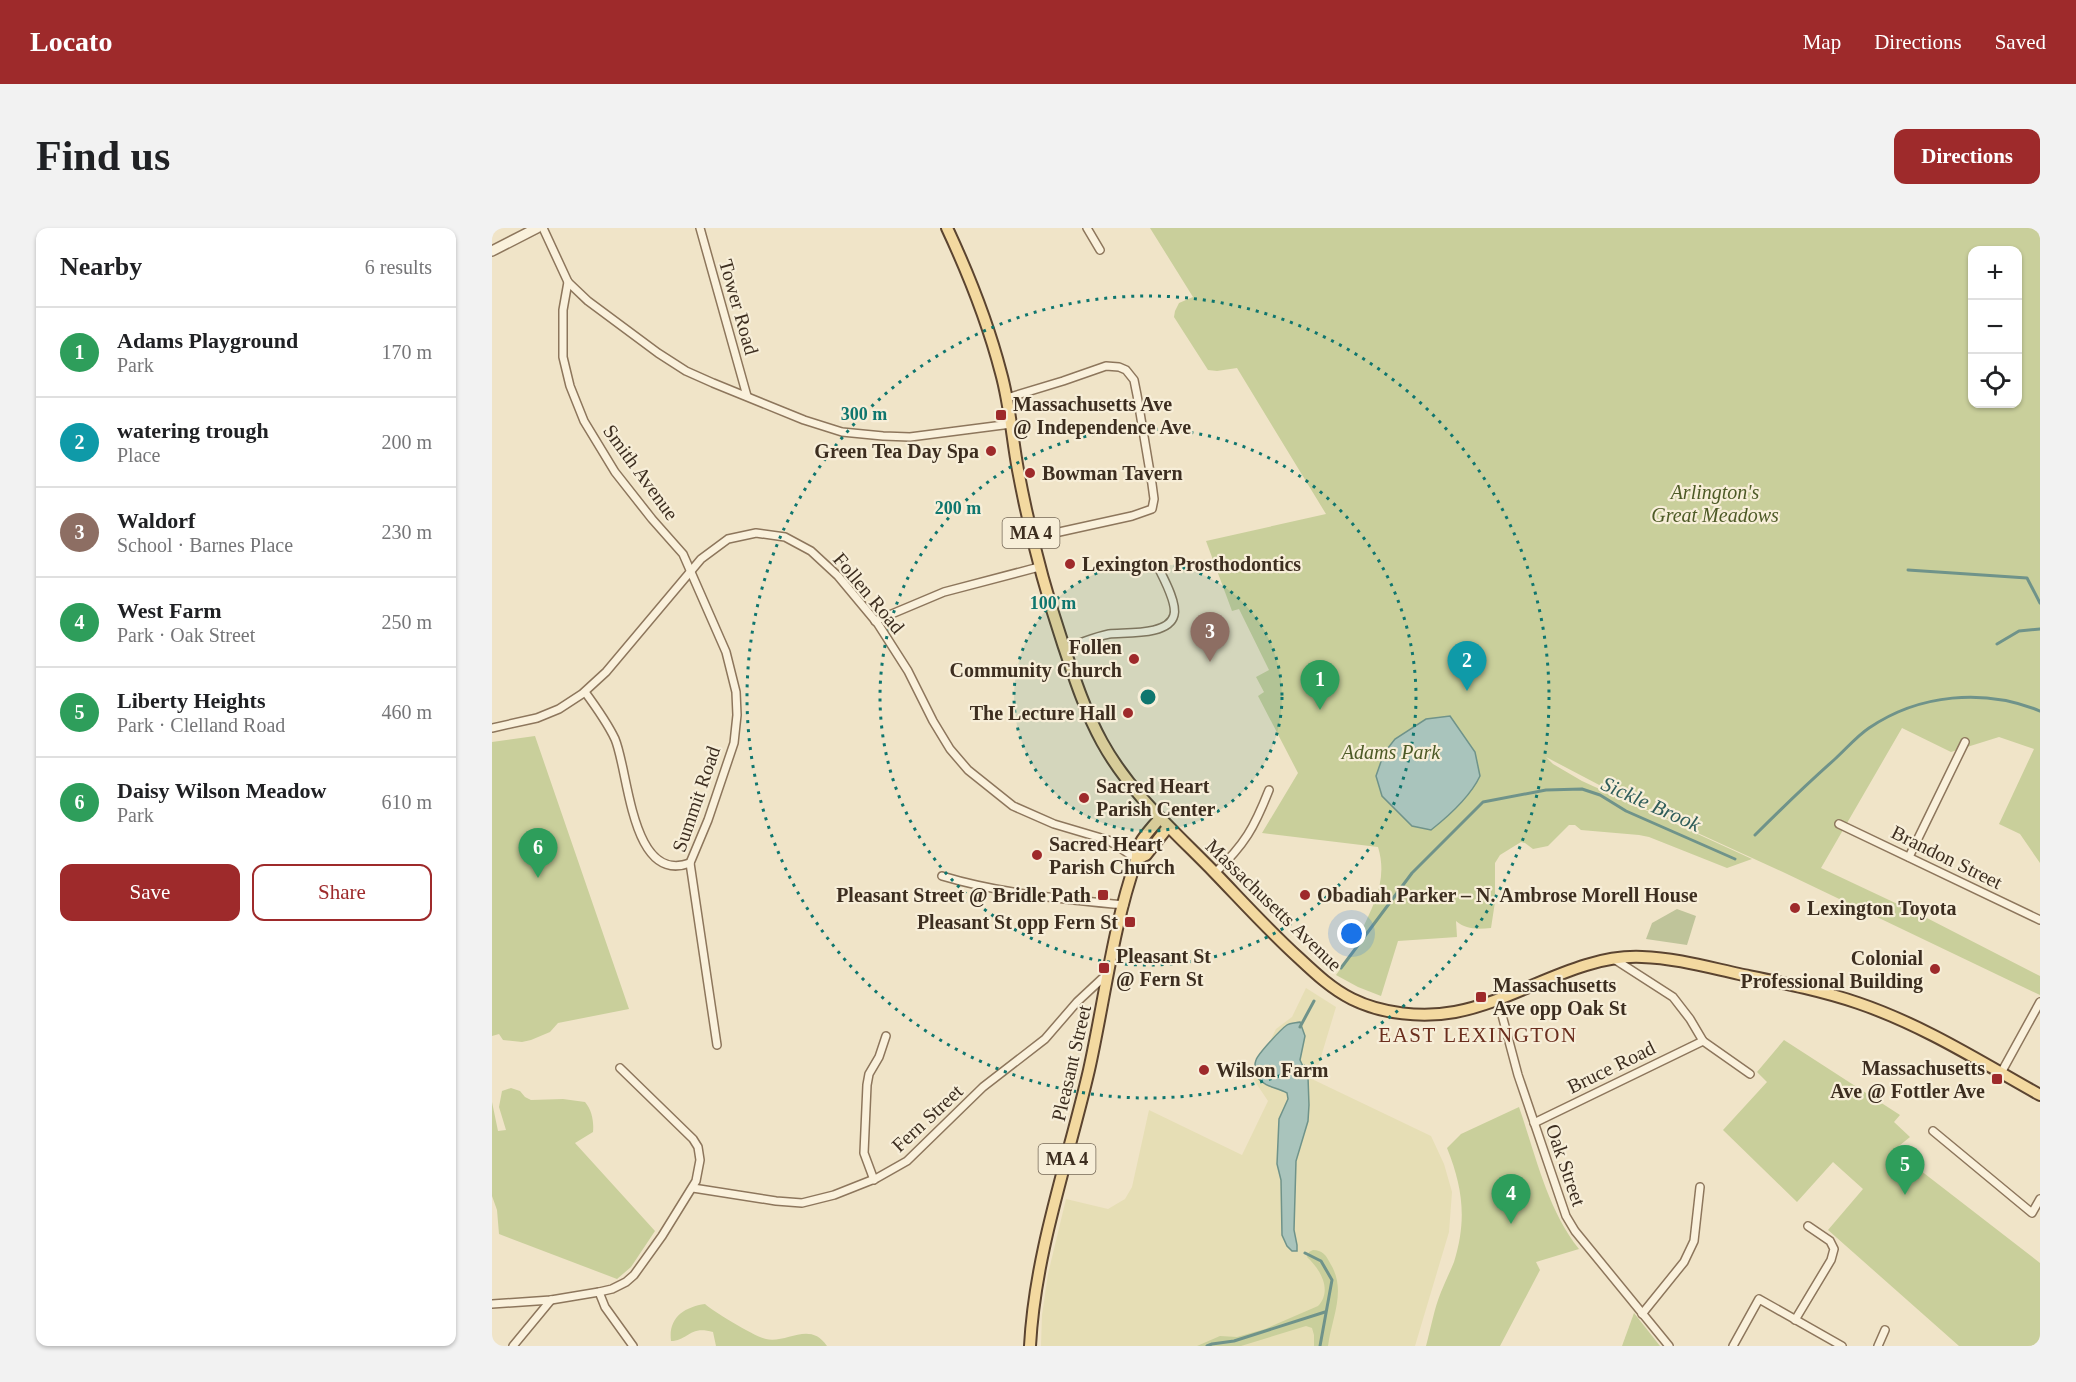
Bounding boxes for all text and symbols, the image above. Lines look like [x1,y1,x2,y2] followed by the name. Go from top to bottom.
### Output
[30,26,112,57] text: Locato
[1803,30,1841,54] text: Map
[1874,30,1962,54] text: Directions
[1995,30,2046,54] text: Saved
[1894,129,2040,184] button: Directions
[36,133,170,179] text: Find us
[1968,246,2022,408] map controls
[1968,246,2022,300] button: +
[60,252,142,281] text: Nearby
[365,256,432,278] text: 6 results
[715,257,763,357] street label: Tower Road
[1968,300,2022,354] button: −
[117,328,298,353] text: Adams Playground
[75,341,85,363] text: 1
[381,341,432,363] text: 170 m
[117,354,154,376] text: Park
[1968,354,2022,408] button: locate
[1013,393,1191,439] place label: Massachusetts Ave @ Independence Ave
[841,404,887,424] text: 300 m
[994,408,1008,422] marker: Massachusetts Ave @ Independence Ave
[117,418,269,443] text: watering trough
[599,420,683,524] street label: Smith Avenue
[75,431,85,453] text: 2
[381,431,432,453] text: 200 m
[814,440,979,463] place label: Green Tea Day Spa
[117,444,160,466] text: Place
[984,444,998,458] marker: Green Tea Day Spa
[1042,462,1183,484] place label: Bowman Tavern
[1023,466,1037,480] marker: Bowman Tavern
[1651,481,1779,526] park label: Arlington's Great Meadows
[935,498,981,518] text: 200 m
[117,508,195,533] text: Waldorf
[1002,518,1060,548] road number: MA 4
[75,521,85,543] text: 3
[381,521,432,543] text: 230 m
[117,534,293,556] text: School · Barnes Place
[829,548,909,638] street label: Follen Road
[1082,553,1301,576] place label: Lexington Prosthodontics
[1063,557,1077,571] marker: Lexington Prosthodontics
[1030,593,1076,613] text: 100 m
[117,598,221,623] text: West Farm
[75,611,85,633] text: 4
[381,611,432,633] text: 250 m
[1190,612,1230,662] pin: 3
[117,624,255,646] text: Park · Oak Street
[950,636,1122,682] place label: Follen Community Church
[1448,642,1486,691] pin: 2
[1127,652,1141,666] marker: Follen Community Church
[1300,660,1340,710] pin: 1
[1138,687,1158,707] centre of rings
[117,688,266,713] text: Liberty Heights
[75,701,85,723] text: 5
[381,701,432,723] text: 460 m
[970,702,1116,724] place label: The Lecture Hall
[1121,706,1135,720] marker: The Lecture Hall
[117,714,285,736] text: Park · Clelland Road
[1340,741,1441,763] park label: Adams Park
[668,743,724,855] street label: Summit Road
[1598,771,1705,837] water label: Sickle Brook
[1096,775,1216,820] place label: Sacred Heart Parish Center
[117,778,326,803] text: Daisy Wilson Meadow
[75,791,85,813] text: 6
[381,791,432,813] text: 610 m
[1077,791,1091,805] marker: Sacred Heart Parish Center
[117,804,154,826] text: Park
[1888,821,2006,893] street label: Brandon Street
[518,828,558,878] pin: 6
[1049,833,1175,878] place label: Sacred Heart Parish Church
[1202,835,1347,976] street label: Massachusetts Avenue
[1030,848,1044,862] marker: Sacred Heart Parish Church
[60,864,240,921] button: Save
[252,864,432,921] button: Share
[836,884,1091,907] place label: Pleasant Street @ Bridle Path
[1317,884,1698,906] place label: Obadiah Parker – N. Ambrose Morell House
[1096,888,1110,902] marker: Pleasant Street @ Bridle Path
[1298,888,1312,902] marker: Obadiah Parker – N. Ambrose Morell House
[1807,897,1956,920] place label: Lexington Toyota
[1788,901,1802,915] marker: Lexington Toyota
[917,911,1118,934] place label: Pleasant St opp Fern St
[1123,915,1137,929] marker: Pleasant St opp Fern St
[1337,919,1366,948] your location
[1116,945,1211,991] place label: Pleasant St @ Fern St
[1741,947,1923,993] place label: Colonial Professional Building
[1097,961,1111,975] marker: Pleasant St @ Fern St
[1928,962,1942,976] marker: Colonial Professional Building
[1493,974,1627,1020] place label: Massachusetts Ave opp Oak St
[1474,990,1488,1004] marker: Massachusetts Ave opp Oak St
[1047,1002,1095,1123] street label: Pleasant Street
[1378,1023,1578,1047] district label: EAST LEXINGTON
[1563,1036,1659,1098] street label: Bruce Road
[1830,1057,1985,1103] place label: Massachusetts Ave @ Fottler Ave
[1216,1059,1329,1081] place label: Wilson Farm
[1197,1063,1211,1077] marker: Wilson Farm
[1990,1072,2004,1086] marker: Massachusetts Ave @ Fottler Ave
[887,1080,967,1156] street label: Fern Street
[1542,1121,1590,1209] street label: Oak Street
[1038,1144,1096,1174] road number: MA 4
[1886,1146,1924,1195] pin: 5
[1492,1174,1530,1224] pin: 4

